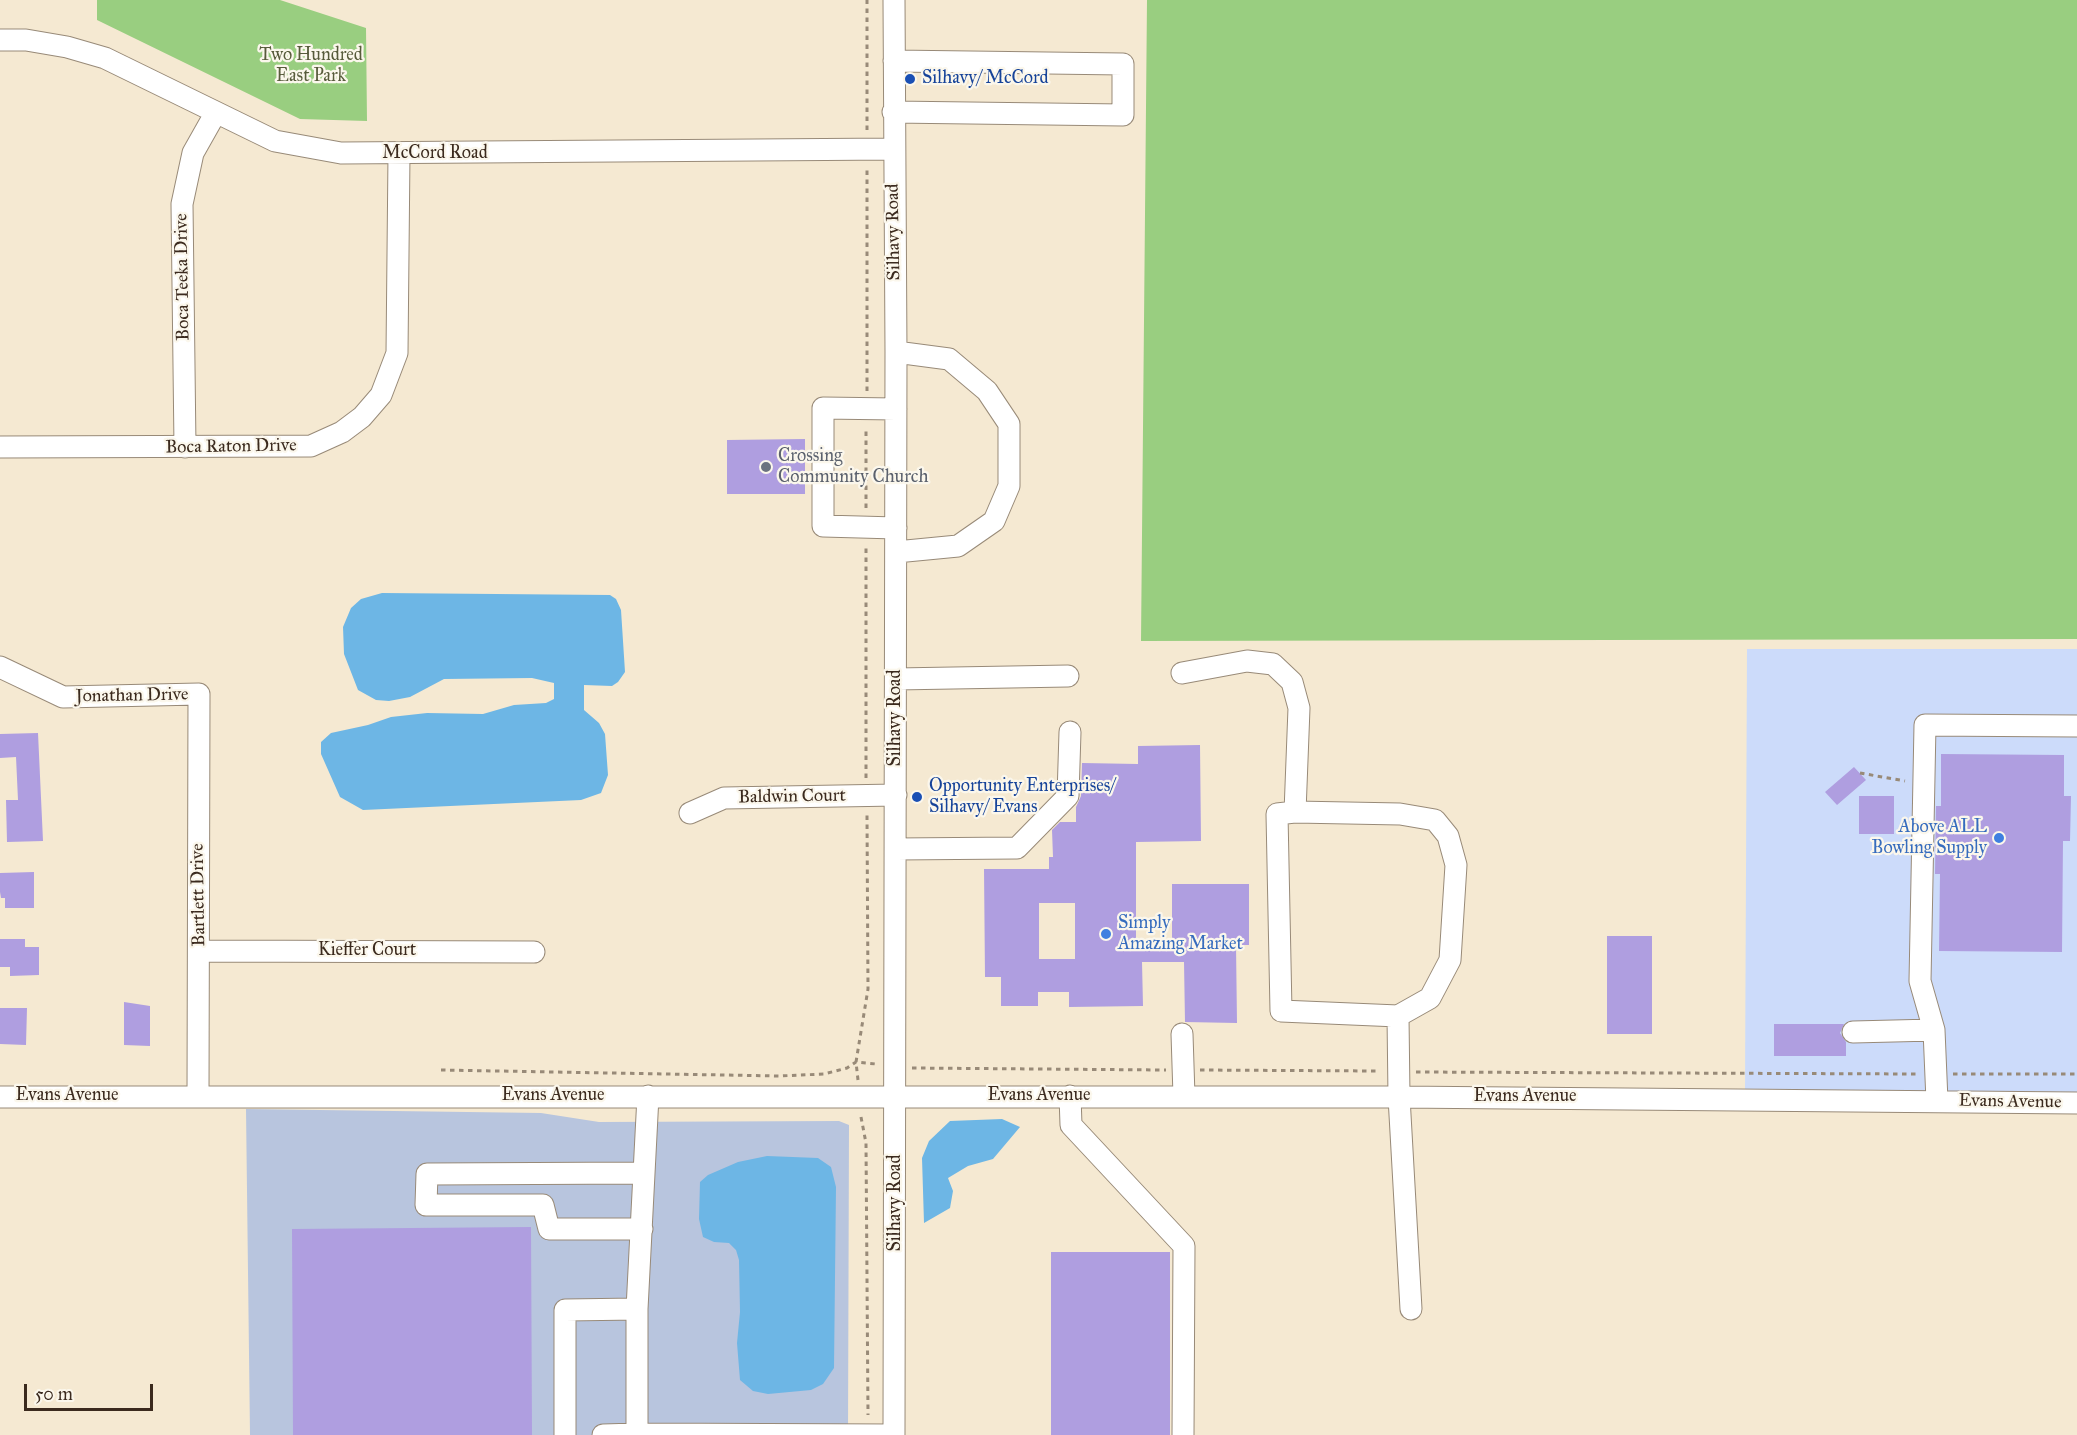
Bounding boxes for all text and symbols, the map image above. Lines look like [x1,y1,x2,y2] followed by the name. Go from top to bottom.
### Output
[259,45,363,88] park label: Two Hundred East Park
[922,68,1049,90] place label: Silhavy/ McCord
[903,72,917,86] marker: Silhavy/ McCord
[382,143,488,165] street label: McCord Road
[882,183,906,281] street label: Silhavy Road
[171,213,195,341] street label: Boca Teeka Drive
[165,435,297,459] street label: Boca Raton Drive
[778,446,928,488] place label: Crossing Community Church
[759,460,773,474] marker: Crossing Community Church
[885,670,907,766] street label: Silhavy Road
[75,684,189,708] street label: Jonathan Drive
[929,776,1115,818] place label: Opportunity Enterprises/ Silhavy/ Evans
[738,785,846,809] street label: Baldwin Court
[910,790,924,804] marker: Opportunity Enterprises/ Silhavy/ Evans
[1872,817,1987,860] place label: Above ALL Bowling Supply
[1992,831,2006,845] marker: Above ALL Bowling Supply
[187,843,211,947] street label: Bartlett Drive
[1118,913,1243,956] place label: Simply Amazing Market
[1099,927,1113,941] marker: Simply Amazing Market
[318,940,416,962] street label: Kieffer Court
[16,1085,118,1107] street label: Evans Avenue
[502,1085,604,1107] street label: Evans Avenue
[988,1085,1090,1107] street label: Evans Avenue
[1474,1086,1576,1108] street label: Evans Avenue
[1958,1090,2062,1114] street label: Evans Avenue
[885,1155,907,1251] street label: Silhavy Road
[27,1372,156,1410] scale bar
[35,1383,73,1405] text: 50 m

